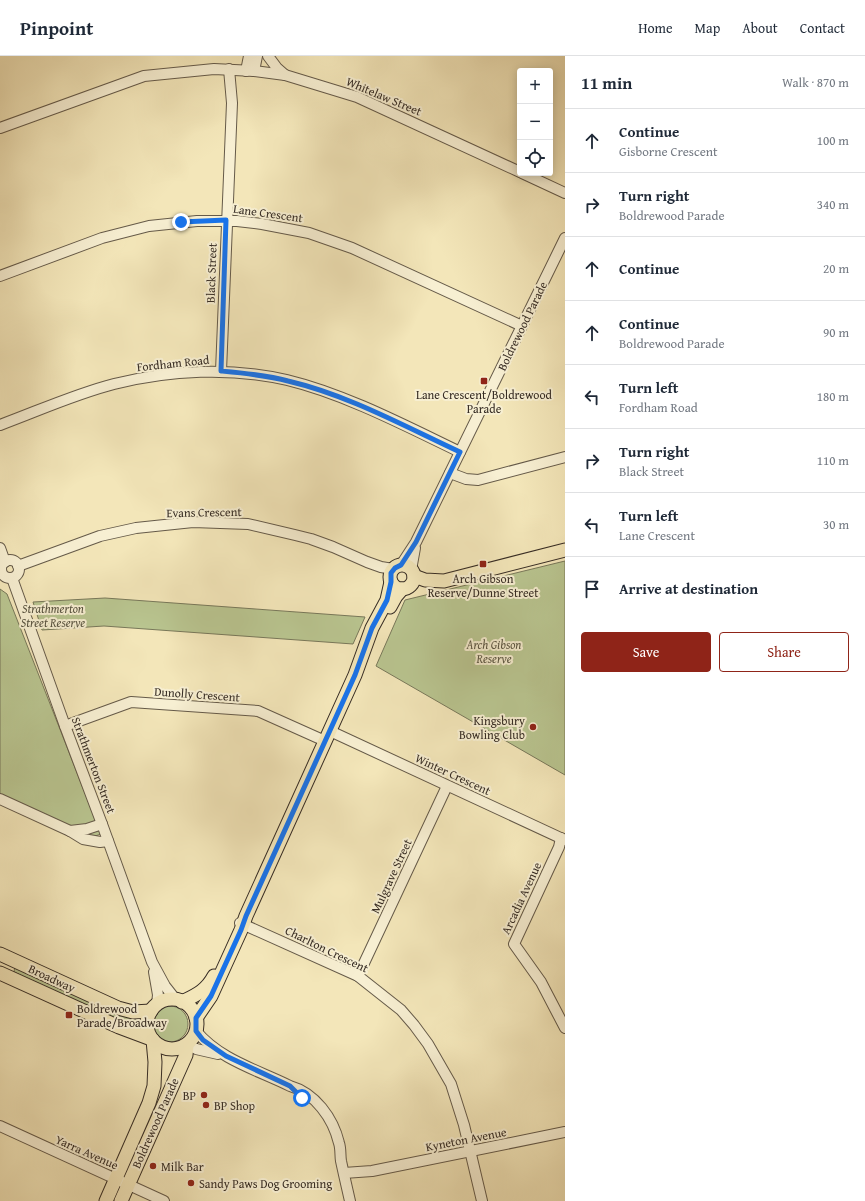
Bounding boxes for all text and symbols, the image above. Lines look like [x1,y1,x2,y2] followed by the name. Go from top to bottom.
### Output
[20,14,93,42] text: Pinpoint
[638,18,673,38] text: Home
[695,18,720,38] text: Map
[742,18,778,38] text: About
[800,18,845,38] text: Contact
[517,68,553,176] map controls
[517,68,553,104] button: +
[581,70,632,95] text: 11 min
[344,72,425,120] street label: Whitelaw Street
[782,73,849,92] text: Walk · 870 m
[517,104,553,140] button: −
[619,121,680,142] text: Continue
[581,130,603,152] icon: ahead
[817,131,849,150] text: 100 m
[517,140,553,176] button: locate
[619,142,718,161] text: Gisborne Crescent
[619,185,690,206] text: Turn right
[581,194,603,216] icon: right
[817,195,849,214] text: 340 m
[232,200,305,226] street label: Lane Crescent
[619,206,725,225] text: Boldrewood Parade
[172,213,190,231] route end
[201,242,221,303] street label: Black Street
[581,258,603,280] icon: ahead
[619,258,680,279] text: Continue
[823,259,849,278] text: 20 m
[493,278,551,373] street label: Boldrewood Parade
[619,313,680,334] text: Continue
[581,322,603,344] icon: ahead
[823,323,849,342] text: 90 m
[619,334,725,353] text: Boldrewood Parade
[136,351,211,375] street label: Fordham Road
[479,376,489,386] marker: Lane Crescent/Boldrewood Parade
[619,377,678,398] text: Turn left
[416,386,553,417] place label: Lane Crescent/Boldrewood Parade
[581,386,603,408] icon: left
[817,387,849,406] text: 180 m
[619,398,698,417] text: Fordham Road
[619,441,690,462] text: Turn right
[581,450,603,472] icon: right
[817,451,849,470] text: 110 m
[619,462,684,481] text: Black Street
[166,503,243,521] street label: Evans Crescent
[619,505,678,526] text: Turn left
[581,514,603,536] icon: left
[823,515,849,534] text: 30 m
[619,526,695,545] text: Lane Crescent
[478,559,488,569] marker: Arch Gibson Reserve/Dunne Street
[428,570,539,601] place label: Arch Gibson Reserve/Dunne Street
[581,578,603,600] icon: arrive
[619,578,758,599] text: Arrive at destination
[21,600,85,631] park label: Strathmerton Street Reserve
[581,632,711,672] button: Save
[719,632,849,672] button: Share
[466,636,521,667] park label: Arch Gibson Reserve
[154,683,241,706] street label: Dunolly Crescent
[459,712,525,743] place label: Kingsbury Bowling Club
[68,714,120,816] street label: Strathmerton Street
[528,722,538,732] marker: Kingsbury Bowling Club
[413,749,494,799] street label: Winter Crescent
[366,835,416,916] street label: Mulgrave Street
[497,859,545,937] street label: Arcadia Avenue
[283,922,372,977] street label: Charlton Crescent
[26,960,78,996] street label: Broadway
[77,1000,167,1031] place label: Boldrewood Parade/Broadway
[64,1010,74,1020] marker: Boldrewood Parade/Broadway
[127,1075,183,1171] street label: Boldrewood Parade
[183,1087,196,1104] place label: BP
[293,1089,311,1107] route start
[199,1090,209,1100] marker: BP
[214,1097,256,1114] place label: BP Shop
[201,1100,211,1110] marker: BP Shop
[424,1123,508,1155] street label: Kyneton Avenue
[53,1131,121,1174] street label: Yarra Avenue
[161,1158,204,1175] place label: Milk Bar
[148,1161,158,1171] marker: Milk Bar
[199,1175,332,1192] place label: Sandy Paws Dog Grooming
[186,1178,196,1188] marker: Sandy Paws Dog Grooming

